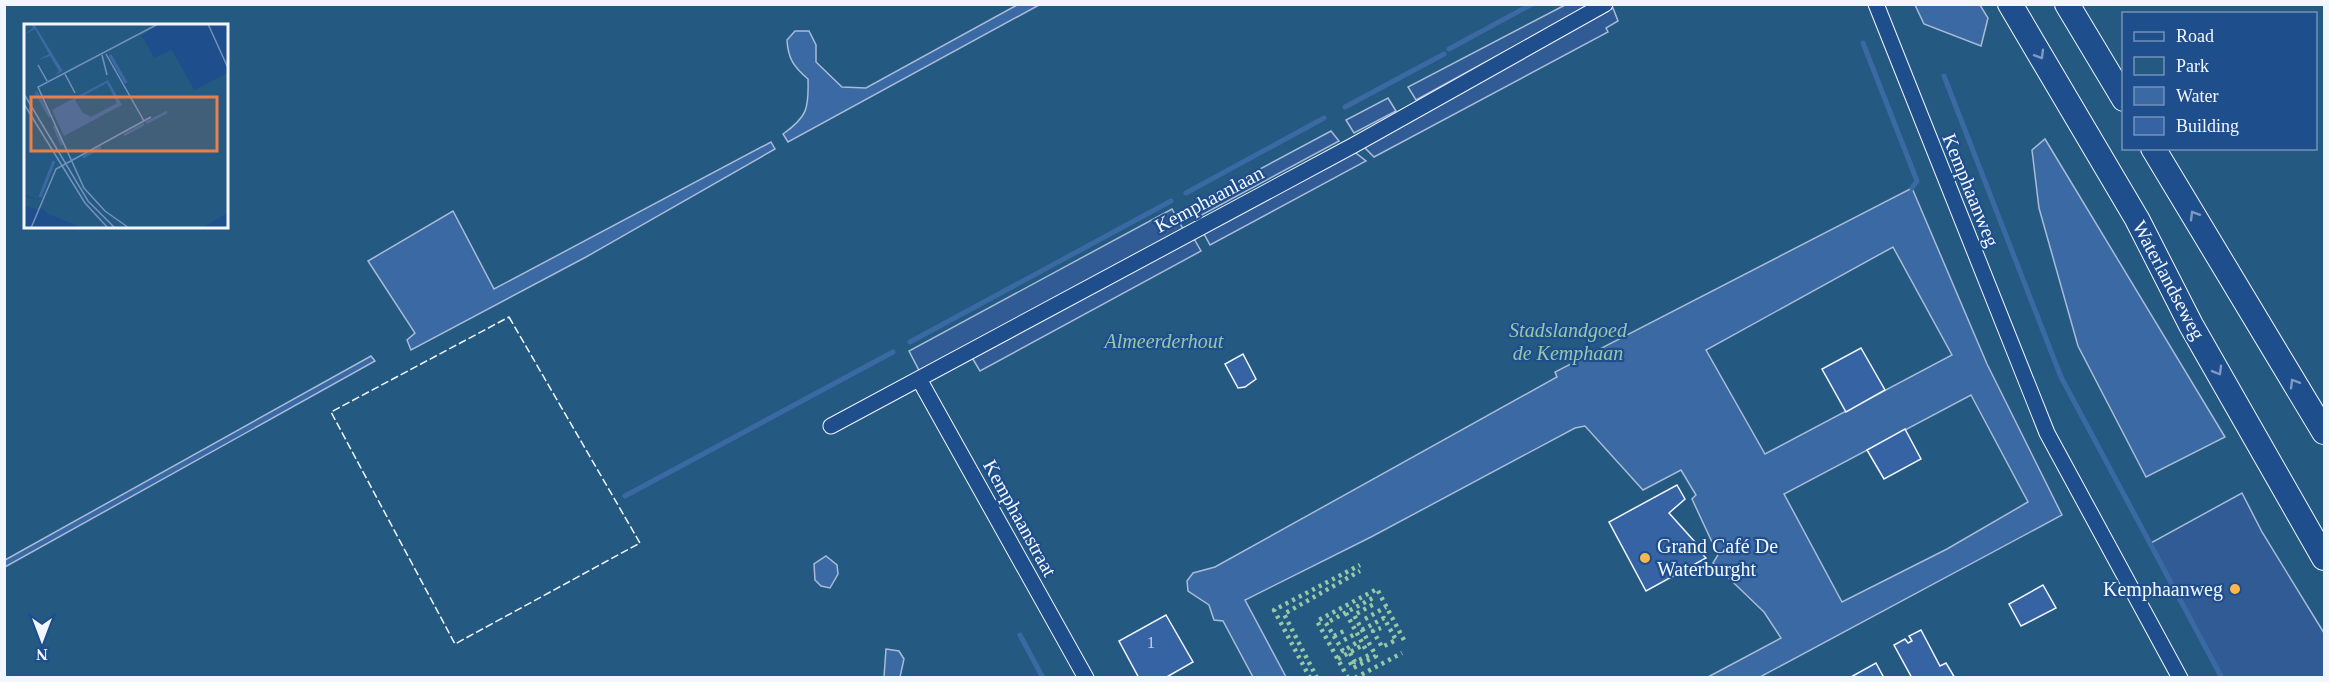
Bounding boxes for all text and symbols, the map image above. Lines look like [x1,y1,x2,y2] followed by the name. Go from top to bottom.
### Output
[2122,12,2317,150] legend
[24,24,228,228] inset map
[2176,26,2214,46] text: Road
[2033,49,2045,59] one-way arrow
[2176,56,2209,76] text: Park
[2176,86,2219,106] text: Water
[2176,116,2239,136] text: Building
[1937,130,2004,250] street label: Kemphaanweg
[1151,161,1268,238] street label: Kemphaanlaan
[2189,211,2201,221] one-way arrow
[2127,217,2210,344] street label: Waterlandseweg
[1509,319,1628,365] park label: Stadslandgoed de Kemphaan
[1103,330,1224,352] park label: Almeerderhout
[2210,365,2222,375] one-way arrow
[2289,379,2301,389] one-way arrow
[978,456,1061,581] street label: Kemphaanstraat
[1657,535,1778,581] place label: Grand Café De Waterburght
[1638,551,1652,565] marker: Grand Café De Waterburght
[2103,578,2223,601] place label: Kemphaanweg
[2228,582,2242,596] marker: Kemphaanweg
[12,610,72,670] north arrow
[1147,634,1155,651] house number: 1
[36,646,48,663] text: N

